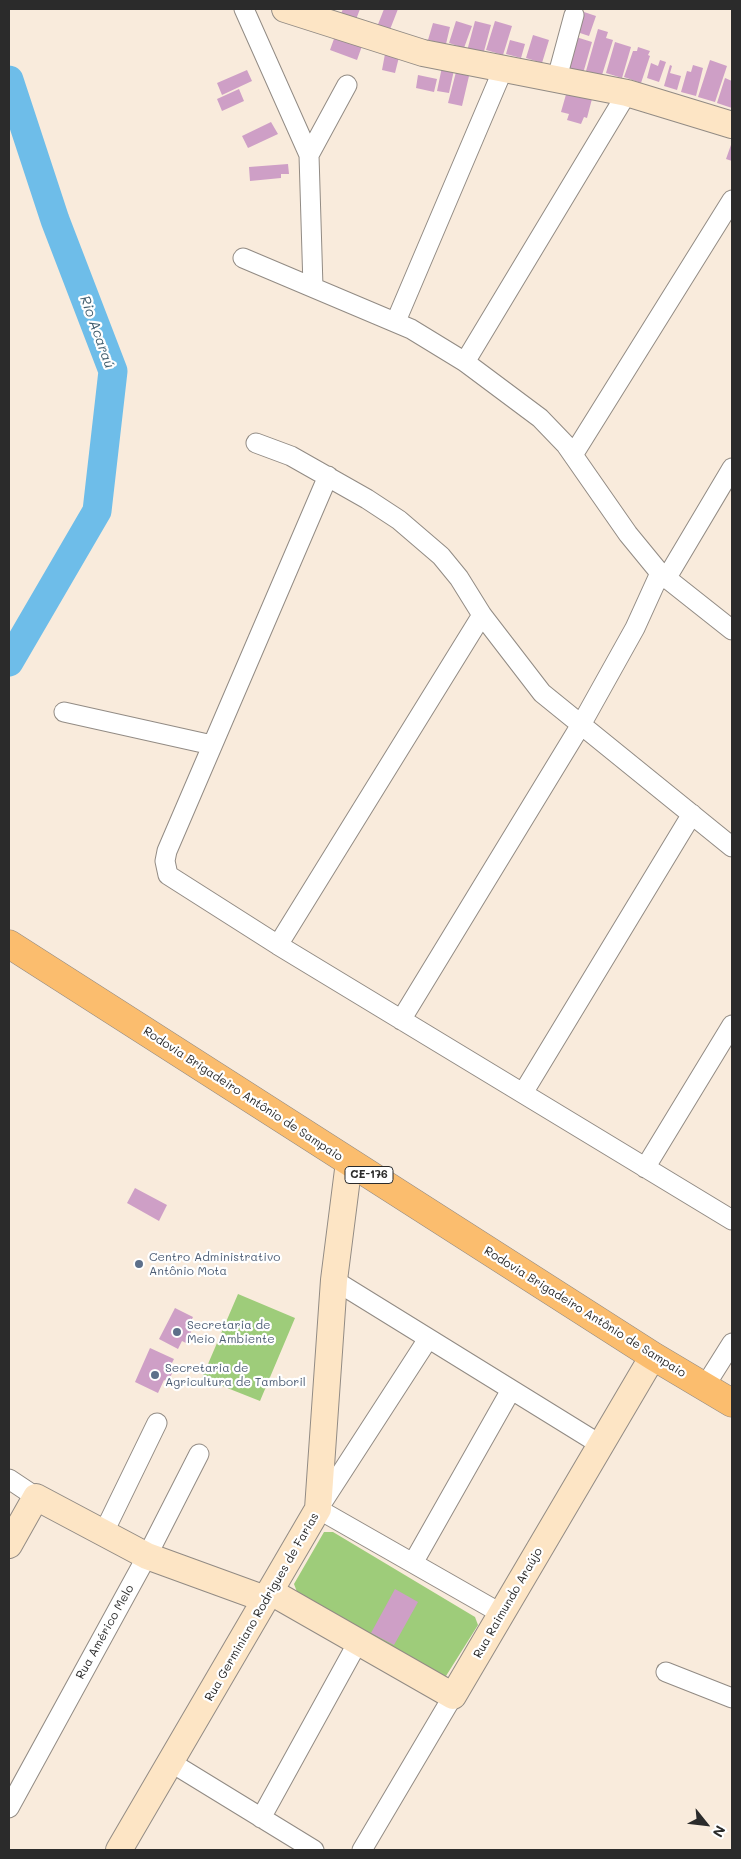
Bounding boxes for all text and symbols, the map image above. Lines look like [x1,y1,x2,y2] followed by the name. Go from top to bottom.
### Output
[76,293,118,371] water label: Rio Acaraú
[140,1024,346,1164] street label: Rodovia Brigadeiro Antônio de Sampaio
[345,1166,393,1184] road number: CE-176
[481,1244,689,1380] street label: Rodovia Brigadeiro Antônio de Sampaio
[149,1250,280,1278] place label: Centro Administrativo Antônio Mota
[133,1258,145,1270] marker: Centro Administrativo Antônio Mota
[187,1318,275,1346] place label: Secretaria de Meio Ambiente
[171,1326,183,1338] marker: Secretaria de Meio Ambiente
[165,1361,306,1389] place label: Secretaria de Agricultura de Tamboril
[149,1369,161,1381] marker: Secretaria de Agricultura de Tamboril
[202,1510,322,1704] street label: Rua Germiniano Rodrigues de Farias
[470,1545,546,1661] street label: Rua Raimundo Araújo
[73,1582,137,1682] street label: Rua Américo Melo
[681,1799,731,1849] north arrow
[709,1822,730,1841] text: N

